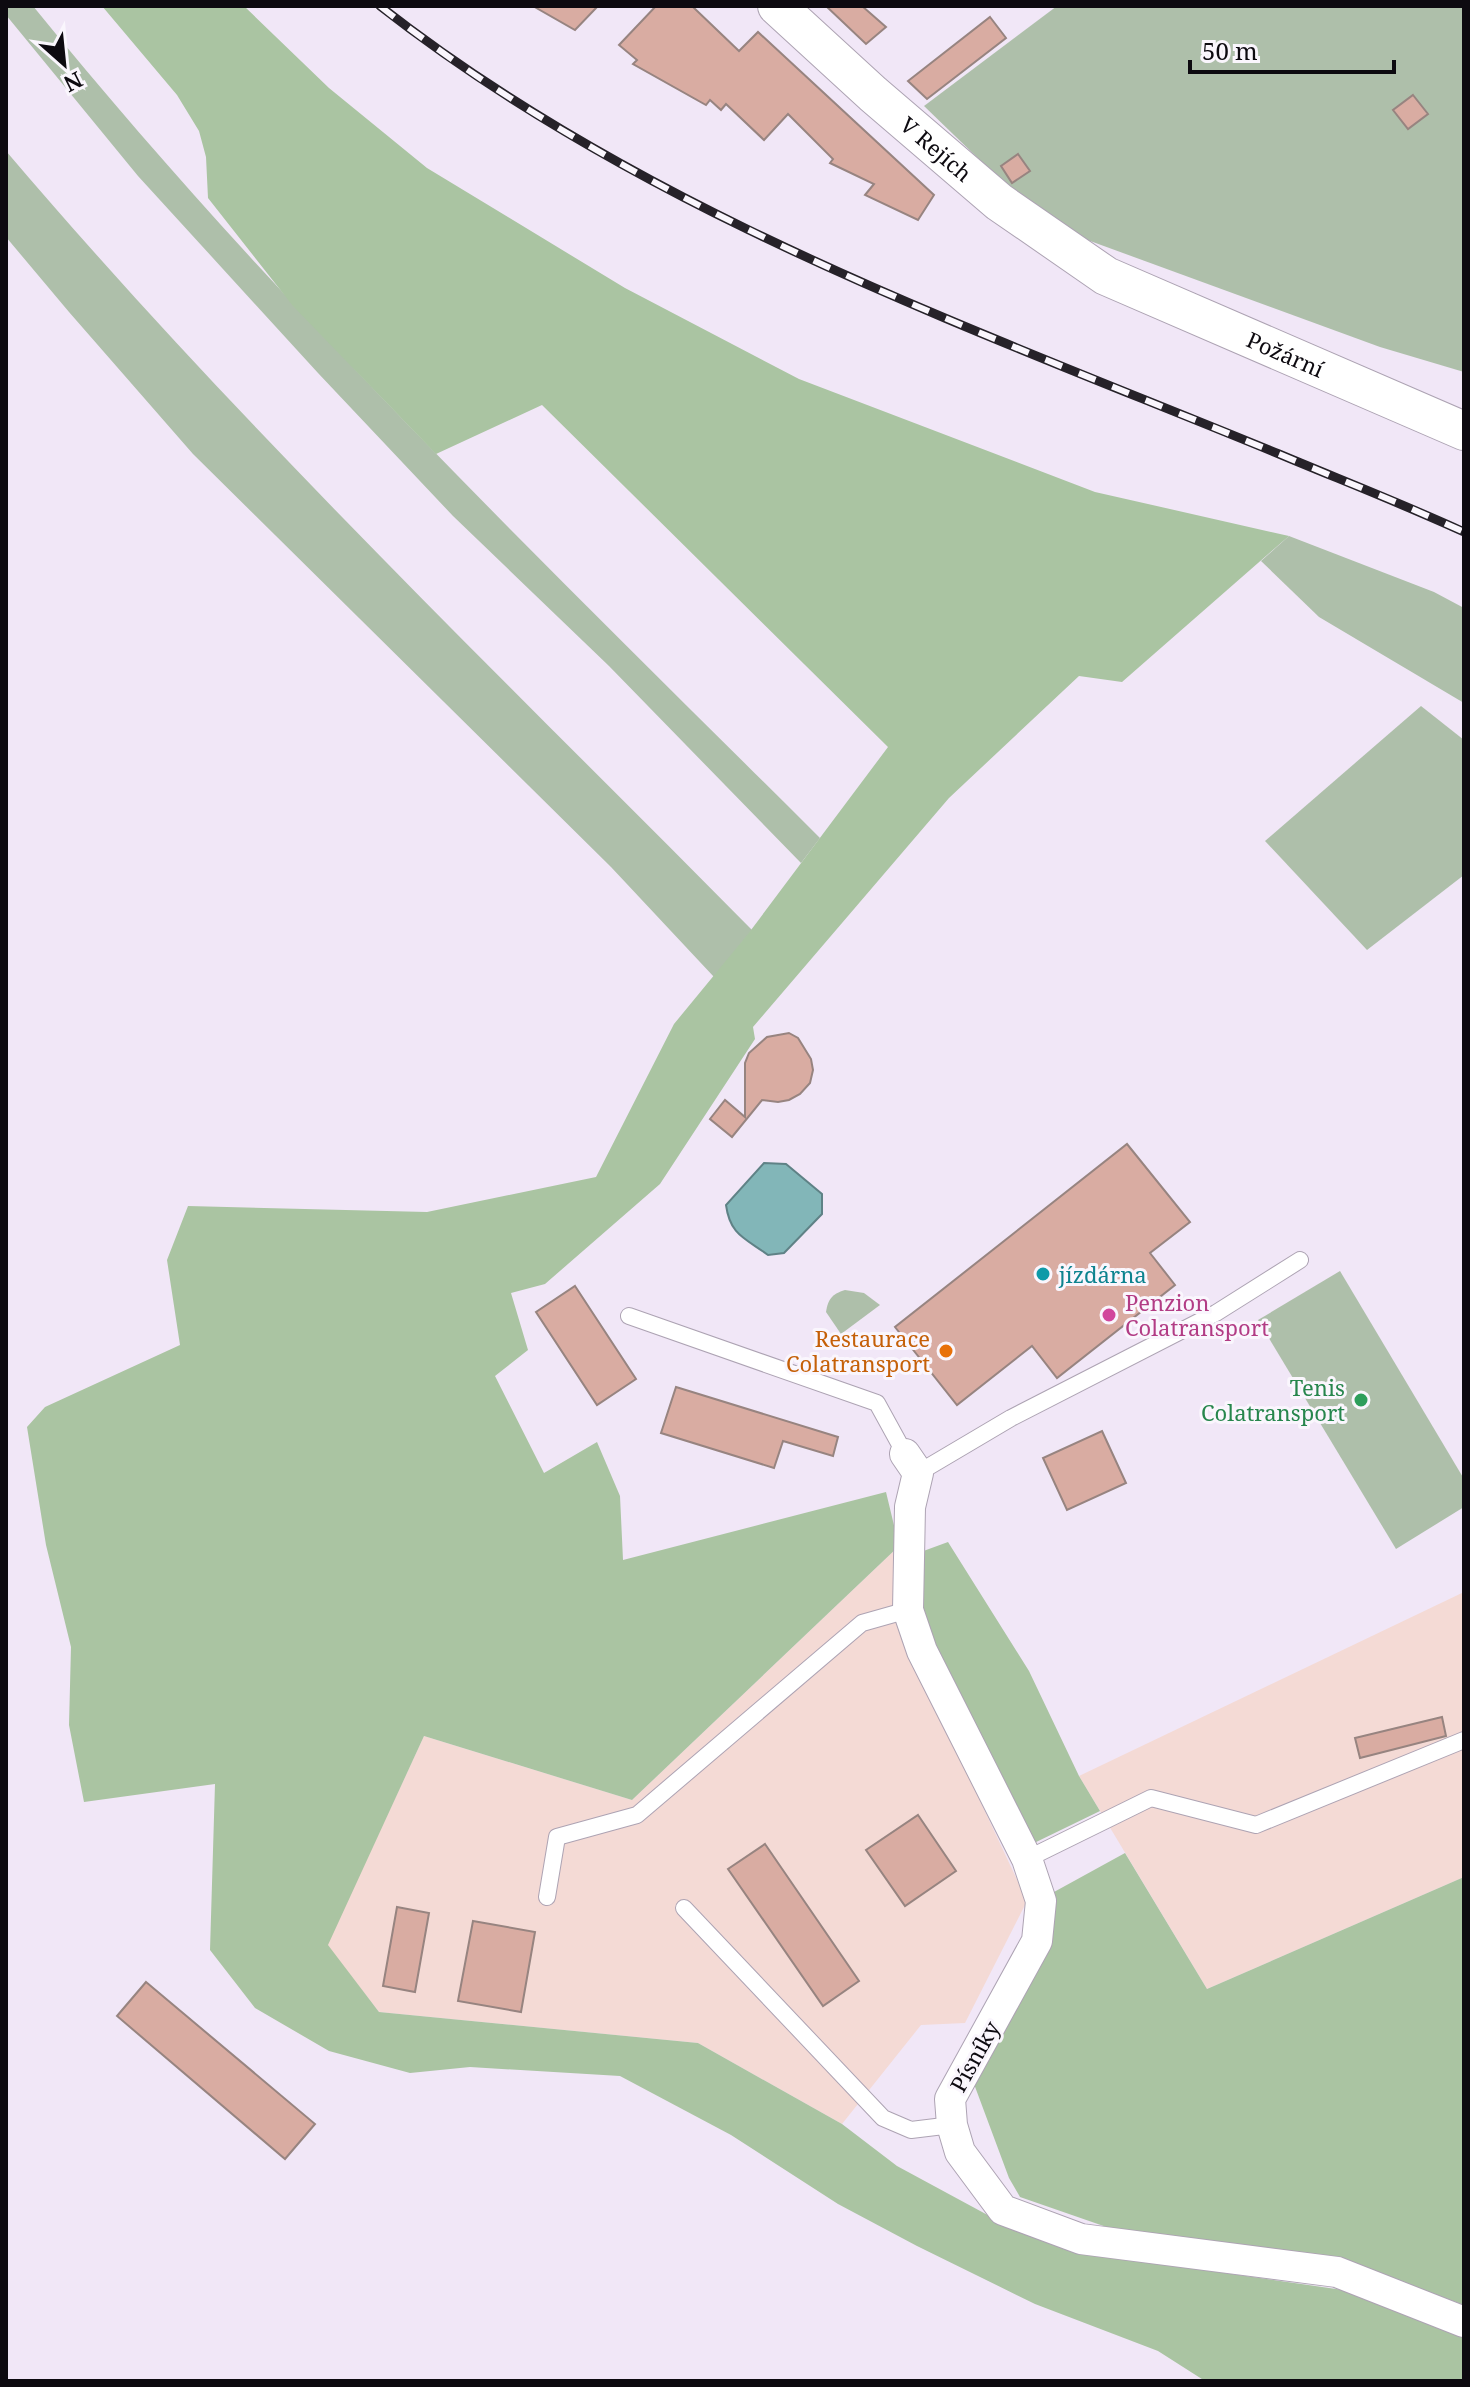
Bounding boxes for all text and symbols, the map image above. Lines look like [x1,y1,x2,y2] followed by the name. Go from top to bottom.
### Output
[24,24,104,104] north arrow
[1190,24,1394,74] scale bar
[1202,34,1258,67] text: 50 m
[59,65,88,100] text: N
[894,109,979,188] street label: V Rejích
[1242,324,1329,384] street label: Požární
[1058,1259,1147,1289] place label: jízdárna
[1034,1265,1052,1283] marker: jízdárna
[1125,1287,1269,1342] place label: Penzion Colatransport
[1100,1306,1118,1324] marker: Penzion Colatransport
[786,1323,930,1378] place label: Restaurace Colatransport
[937,1342,955,1360] marker: Restaurace Colatransport
[1201,1372,1345,1427] place label: Tenis Colatransport
[1352,1391,1370,1409] marker: Tenis Colatransport
[942,2015,1006,2097] street label: Písníky

